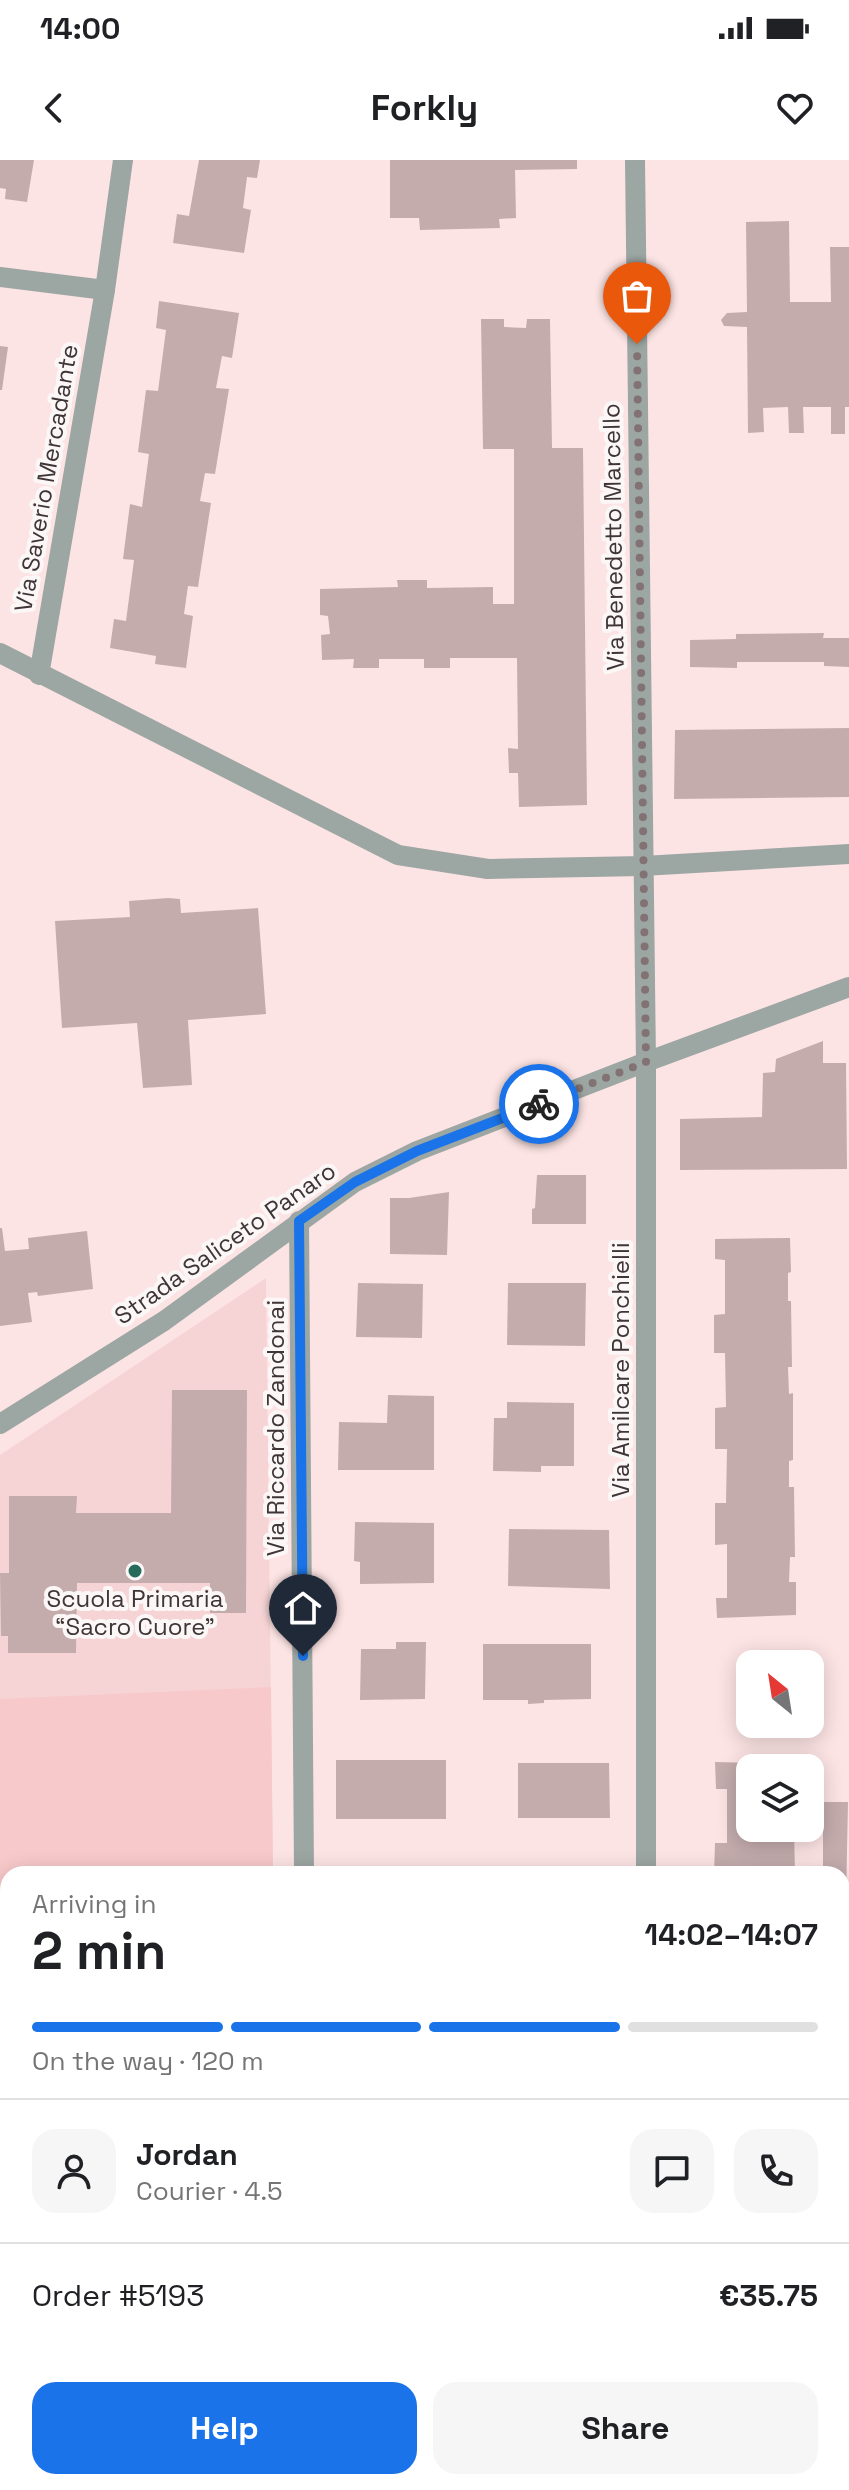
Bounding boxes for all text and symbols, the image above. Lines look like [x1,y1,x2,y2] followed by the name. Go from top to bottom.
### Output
[40,9,120,48] text: 14:00
[371,85,478,131] text: Forkly
[32,86,76,130] icon: back
[773,86,817,130] icon: heart
[603,262,671,344] pin
[615,274,659,318] icon: bag
[7,342,85,614] street label: Via Saverio Mercadante
[595,403,631,671] street label: Via Benedetto Marcello
[499,1064,579,1144] courier
[517,1082,561,1126] icon: bike
[108,1155,342,1331] street label: Strada Saliceto Panaro
[605,1242,636,1498] street label: Via Amilcare Ponchielli
[260,1300,291,1556] street label: Via Riccardo Zandonai
[126,1562,144,1580] marker: Scuola Primaria “Sacro Cuore”
[269,1574,337,1656] pin
[47,1583,224,1642] place label: Scuola Primaria “Sacro Cuore”
[281,1586,325,1630] icon: home
[736,1650,824,1738] north arrow
[736,1650,824,1842] map controls
[736,1754,824,1842] button: layers
[32,1887,156,1921] text: Arriving in
[645,1915,818,1954] text: 14:02–14:07
[32,1918,166,1984] text: 2 min
[32,2044,264,2078] text: On the way · 120 m
[32,2129,116,2213] button: person
[630,2129,714,2213] button: chat
[734,2129,818,2213] button: phone
[136,2135,238,2174] text: Jordan
[136,2174,283,2208] text: Courier · 4.5
[32,2276,204,2315] text: Order #5193
[719,2276,818,2315] text: €35.75
[32,2382,417,2474] button: Help
[433,2382,818,2474] button: Share

